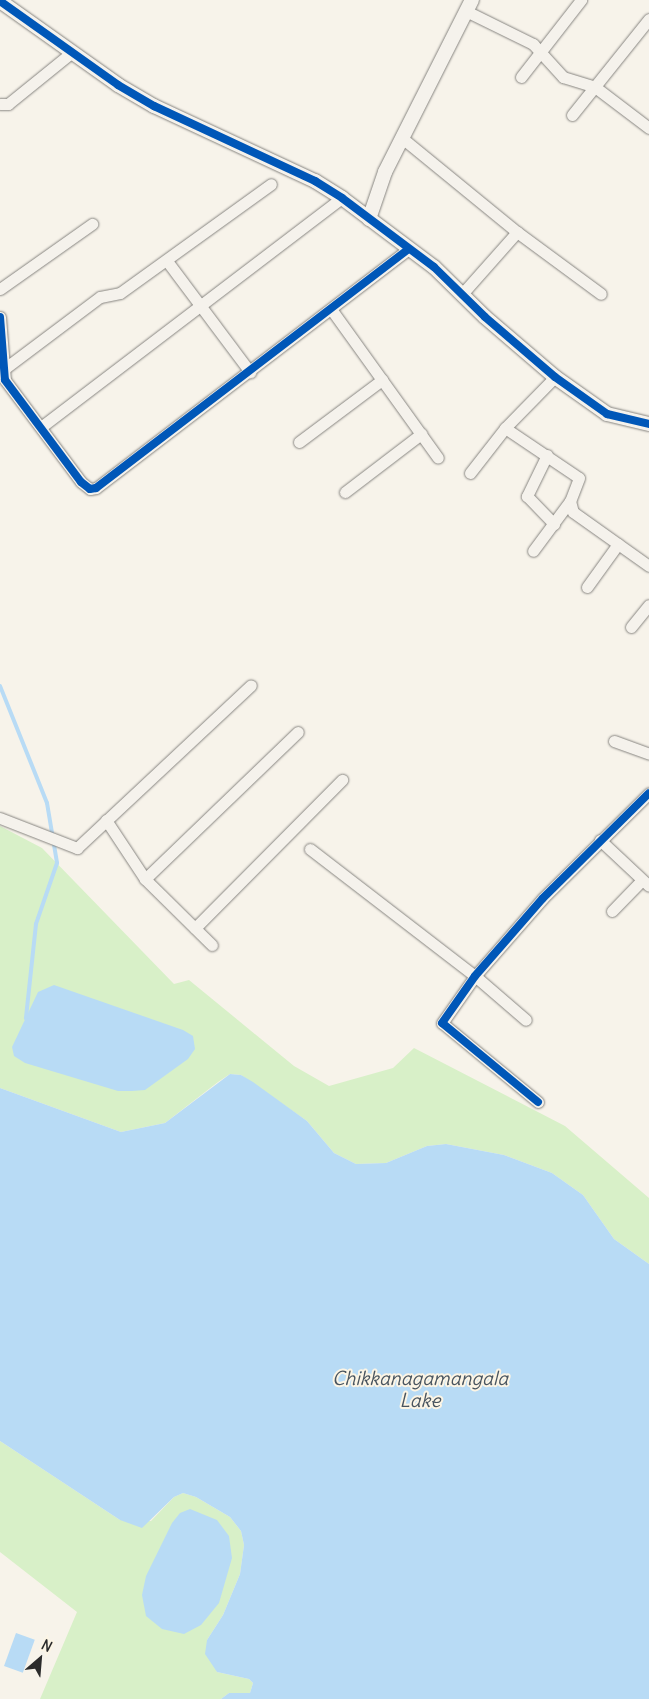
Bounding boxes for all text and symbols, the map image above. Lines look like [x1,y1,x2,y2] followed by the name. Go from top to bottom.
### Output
[332,1368,508,1412] water label: Chikkanagamangala Lake
[15,1634,65,1684] north arrow
[38,1635,55,1656] text: N

